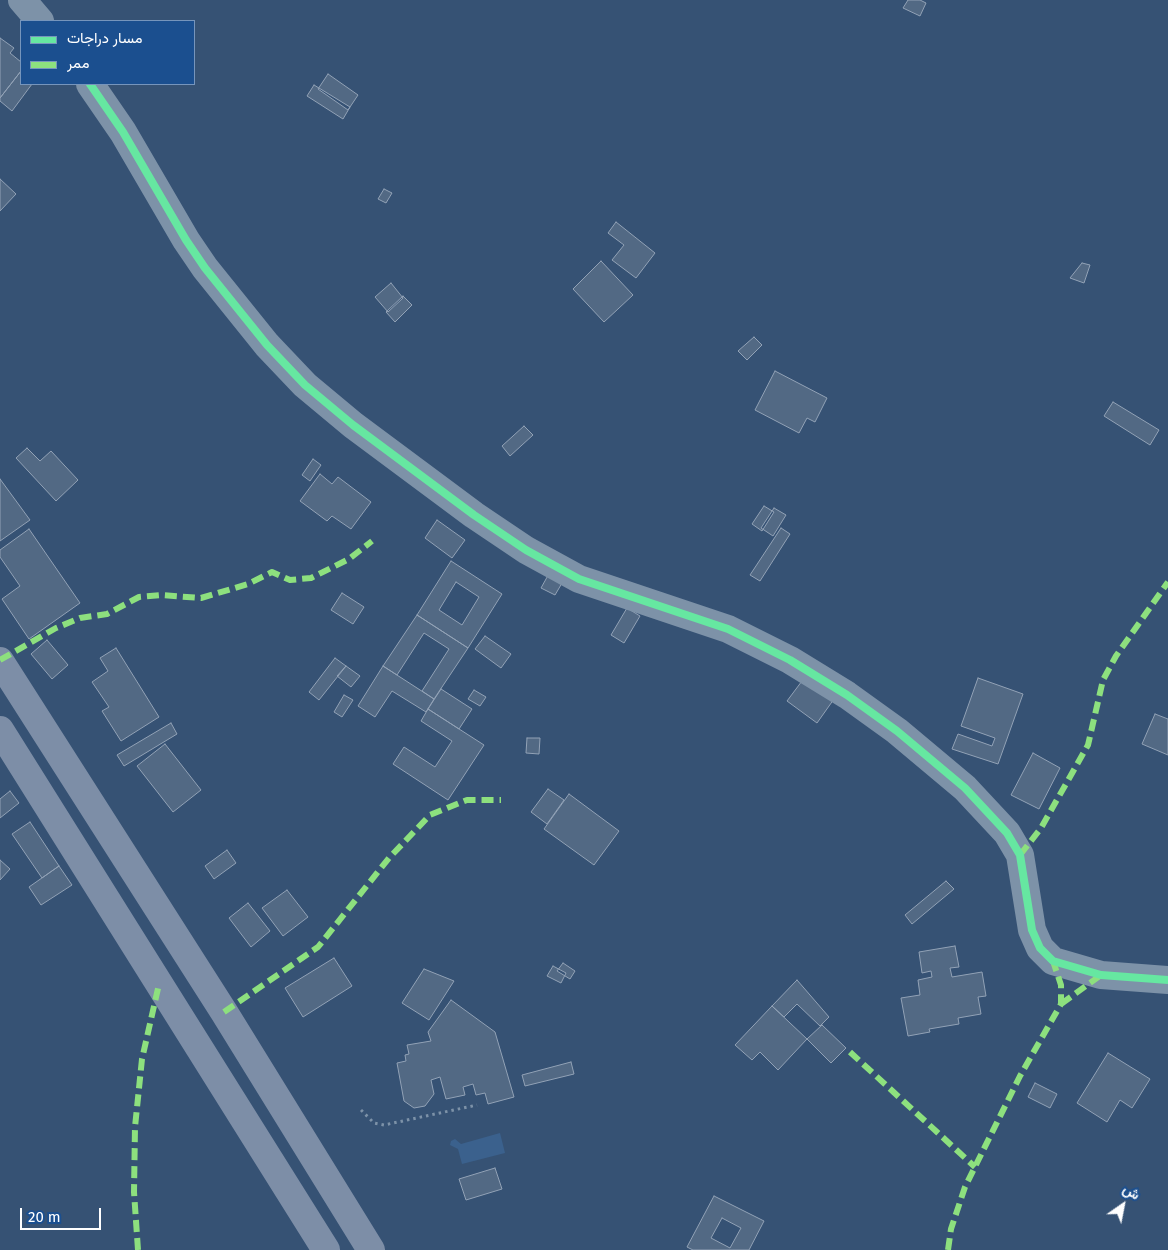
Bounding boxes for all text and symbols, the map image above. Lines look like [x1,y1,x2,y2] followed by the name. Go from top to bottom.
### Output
[20,20,195,85] legend
[67,29,143,47] text: مسار دراجات
[67,54,89,72] text: ممر
[1098,1180,1148,1230] north arrow
[1120,1180,1143,1204] text: ش
[22,1198,104,1230] scale bar
[28,1208,61,1226] text: 20 m

